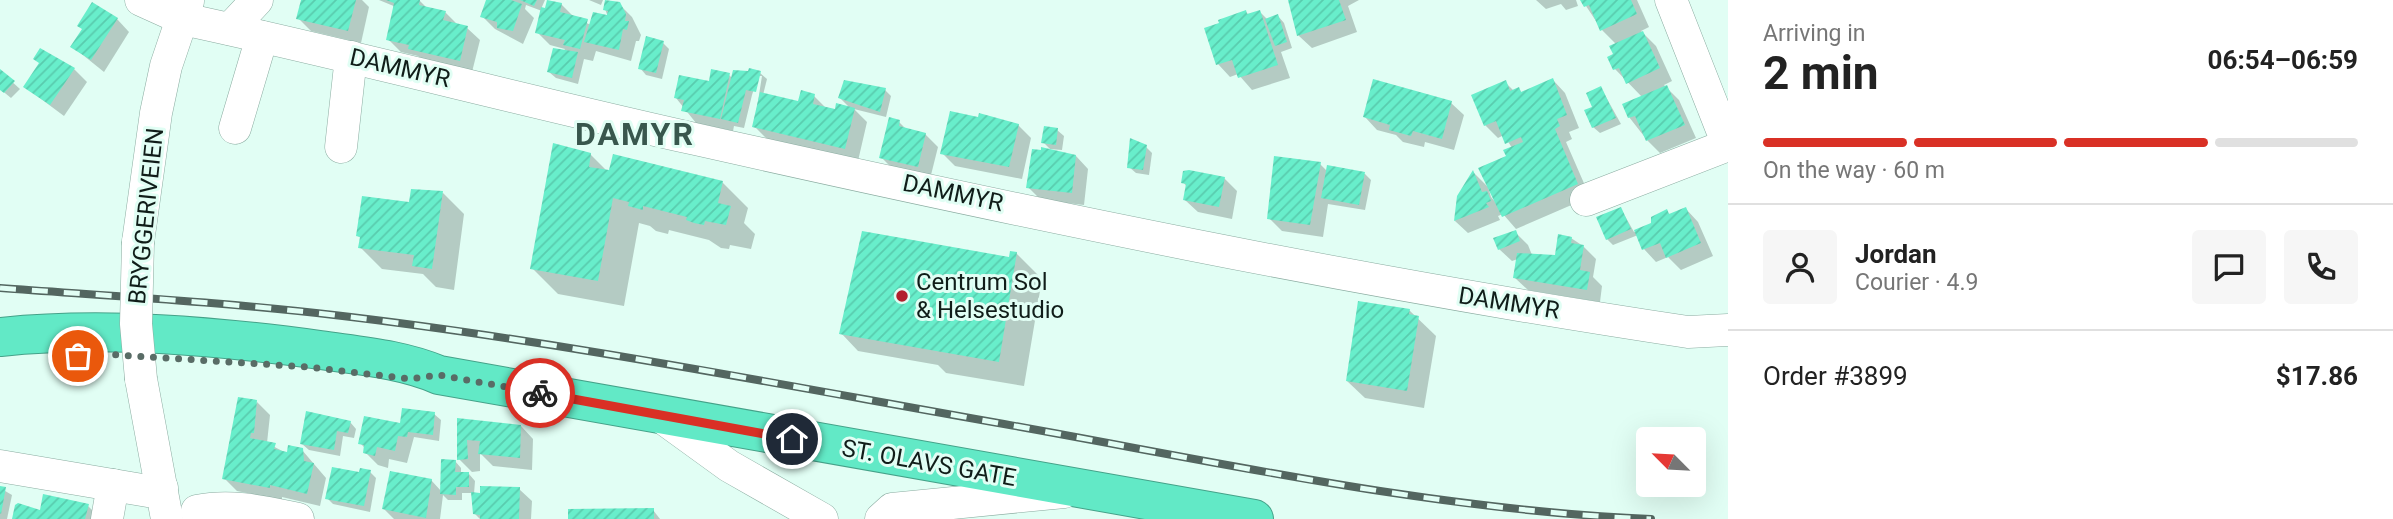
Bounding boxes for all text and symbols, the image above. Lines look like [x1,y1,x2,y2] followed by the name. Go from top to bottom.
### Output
[1763,20,1866,47] text: Arriving in
[347,43,453,93] street label: DAMMYR
[2208,45,2358,75] text: 06:54–06:59
[1763,46,1879,100] text: 2 min
[575,115,695,153] district label: DAMYR
[123,126,169,306] street label: BRYGGERIVEIEN
[1763,157,1945,184] text: On the way · 60 m
[900,169,1006,217] street label: DAMMYR
[1763,230,1837,304] button: person
[2192,230,2266,304] button: chat
[2284,230,2358,304] button: phone
[1855,239,1937,269] text: Jordan
[916,268,1064,324] place label: Centrum Sol & Helsestudio
[1855,269,1978,296] text: Courier · 4.9
[1456,281,1562,325] street label: DAMMYR
[894,288,910,304] marker: Centrum Sol & Helsestudio
[48,326,108,386] pin
[59,337,97,375] icon: bag
[505,358,575,428] courier
[1763,361,1908,391] text: Order #3899
[2276,361,2358,391] text: $17.86
[521,374,559,412] icon: bike
[762,409,822,469] pin
[773,420,811,458] icon: home
[1636,427,1706,497] north arrow
[1636,427,1706,497] map controls
[840,434,1018,492] street label: ST. OLAVS GATE

